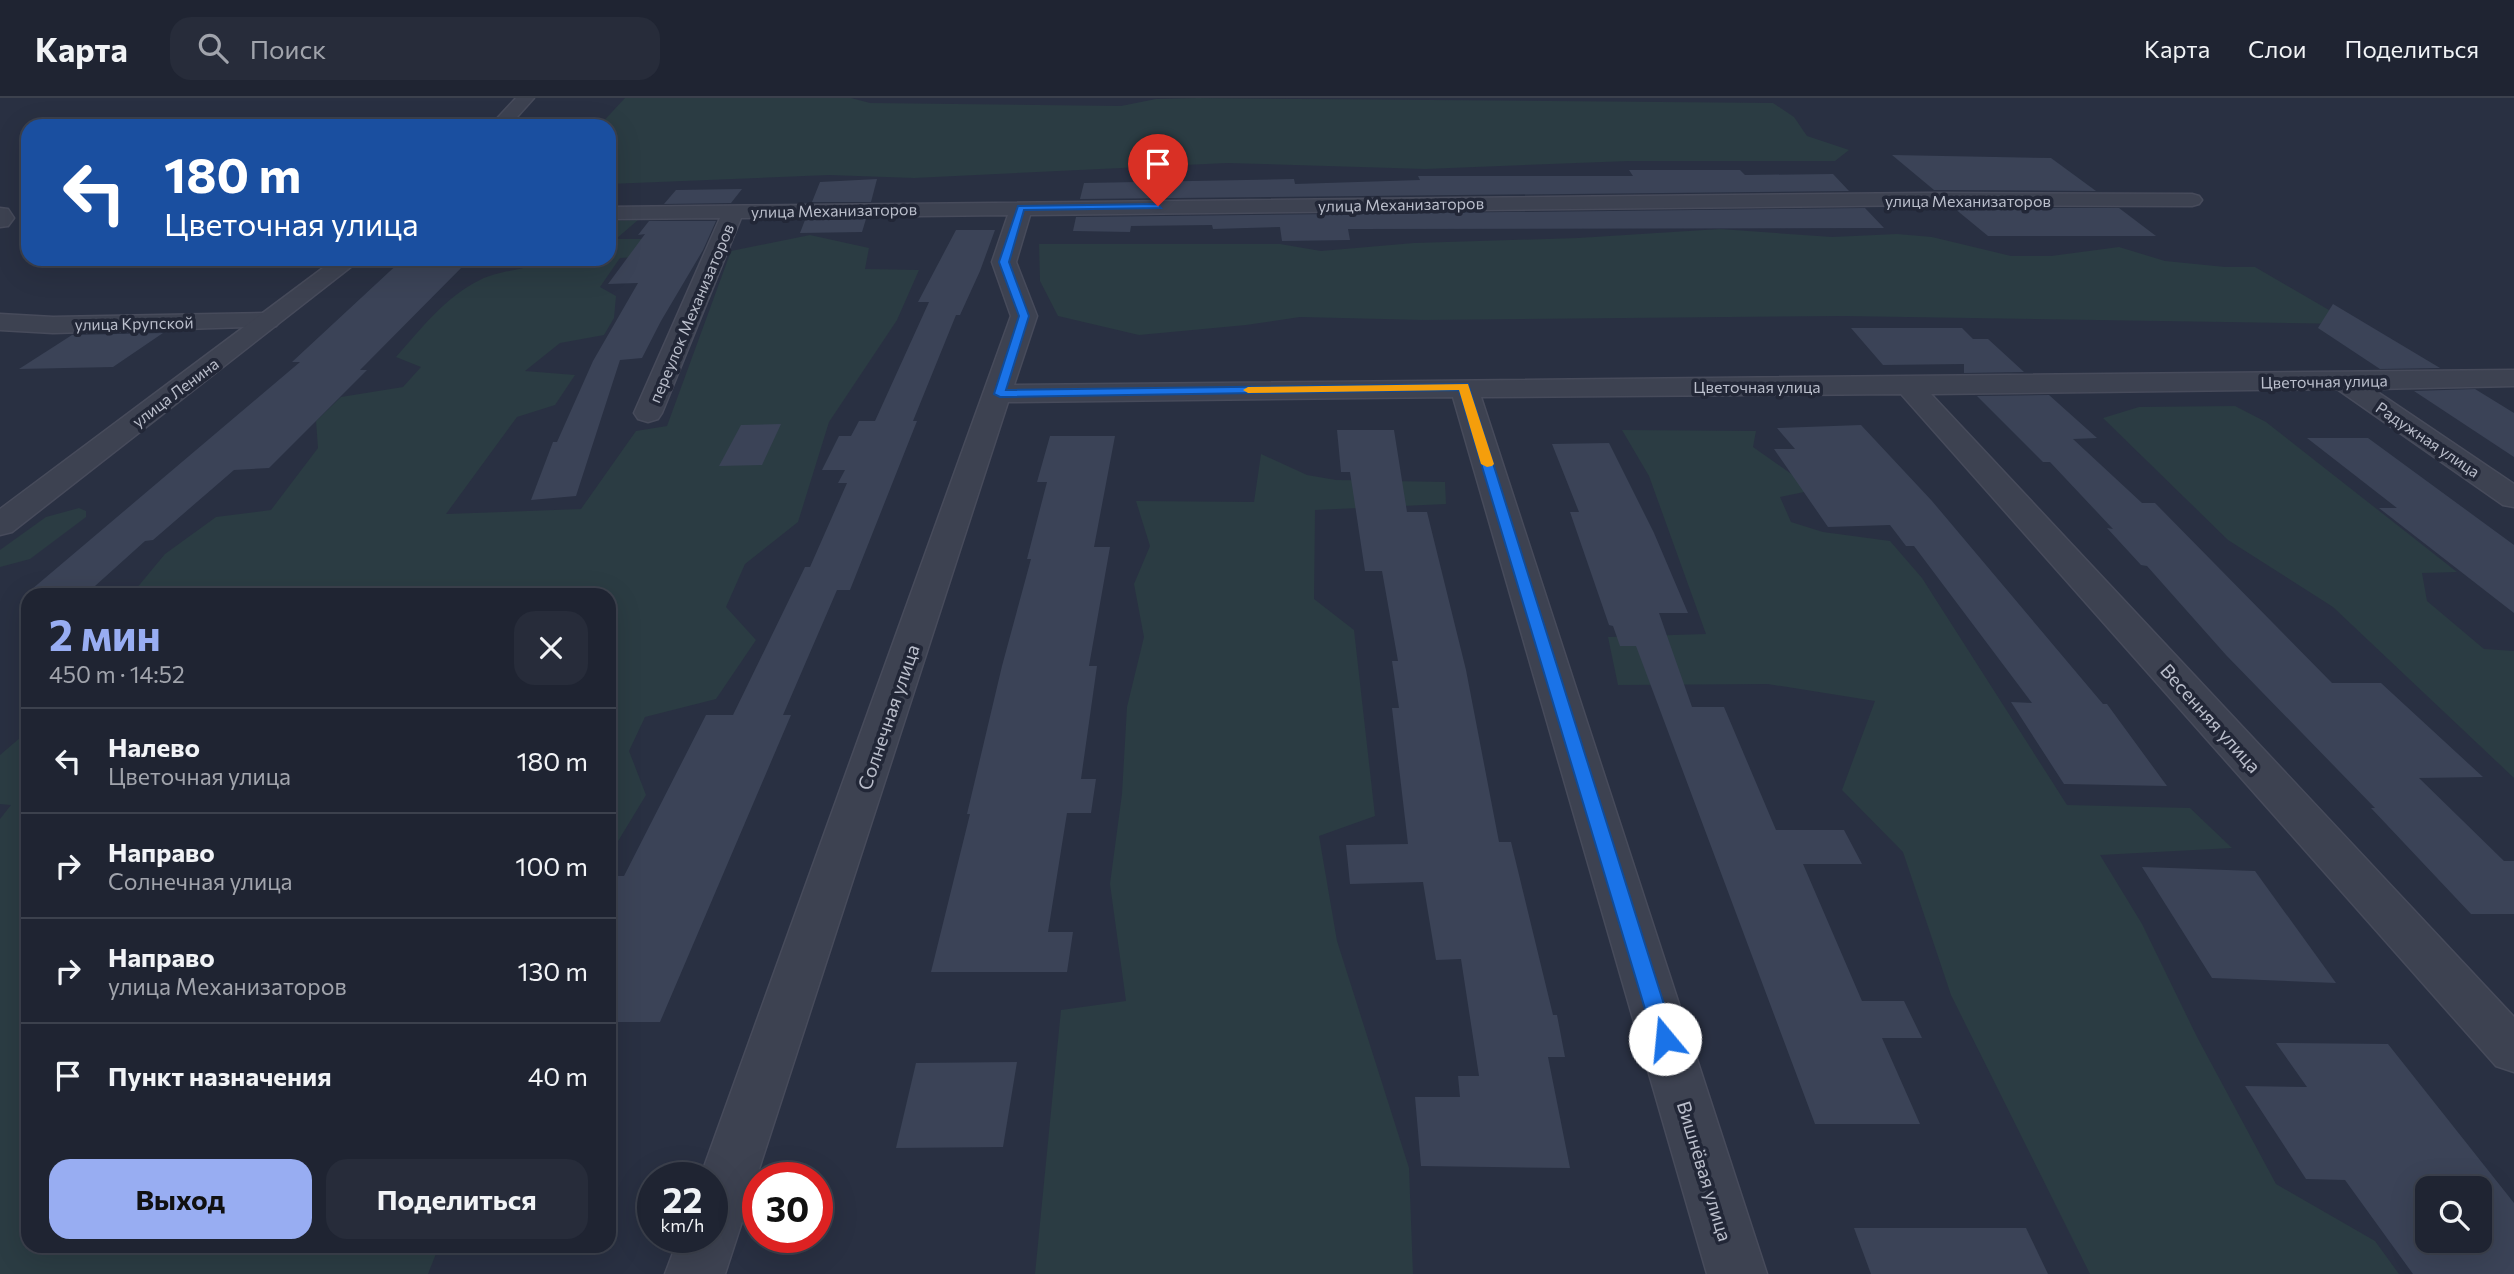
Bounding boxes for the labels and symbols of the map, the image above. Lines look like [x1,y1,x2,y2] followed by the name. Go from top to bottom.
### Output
[1128,134,1188,206] pin
[1885,191,2051,210] street label: улица Механизаторов
[1318,193,1484,215] street label: улица Механизаторов
[751,199,917,221] street label: улица Механизаторов
[645,221,737,405] street label: переулок Механизаторов
[74,312,194,334] street label: улица Крупской
[128,353,222,431] street label: улица Ленина
[2260,370,2388,392] street label: Цветочная улица
[1693,377,1821,396] street label: Цветочная улица
[2372,397,2484,481] street label: Радужная улица
[852,641,924,793] street label: Солнечная улица
[2156,659,2266,777] street label: Весенняя улица
[1628,1002,1702,1076] position arrow
[1673,1098,1737,1244] street label: Вишнёвая улица
[742,1162,833,1253] speed limit sign: 30

